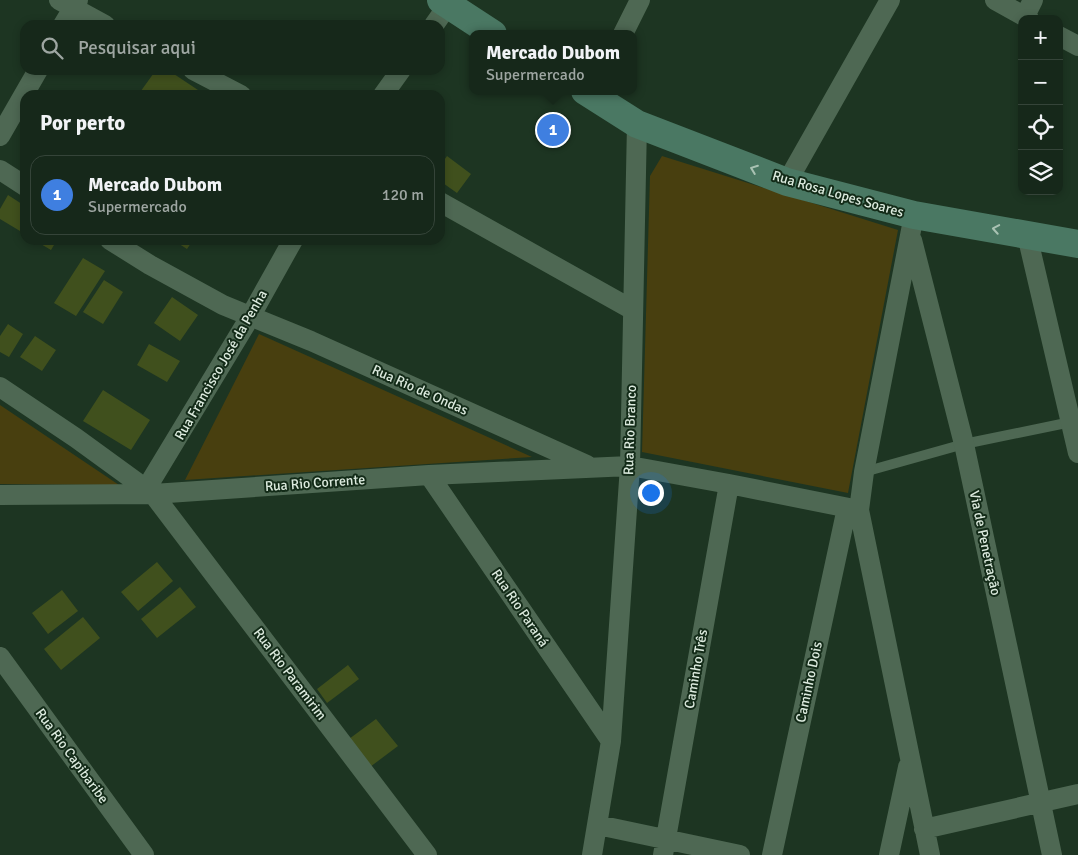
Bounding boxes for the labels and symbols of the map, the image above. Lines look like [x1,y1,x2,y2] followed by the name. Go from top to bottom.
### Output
[537,111,569,149] pin: 1
[750,165,758,175] one-way arrow
[770,167,906,221] street label: Rua Rosa Lopes Soares
[991,225,1000,235] one-way arrow
[171,287,271,443] street label: Rua Francisco José da Penha
[369,361,471,419] street label: Rua Rio de Ondas
[620,385,640,475] street label: Rua Rio Branco
[264,471,366,495] street label: Rua Rio Corrente
[638,480,664,506] your location
[966,489,1004,597] street label: Via de Penetração
[488,566,552,650] street label: Rua Rio Paraná
[250,625,330,723] street label: Rua Rio Paramirim
[681,628,711,710] street label: Caminho Três
[792,640,826,724] street label: Caminho Dois
[32,705,112,807] street label: Rua Rio Capibaribe

